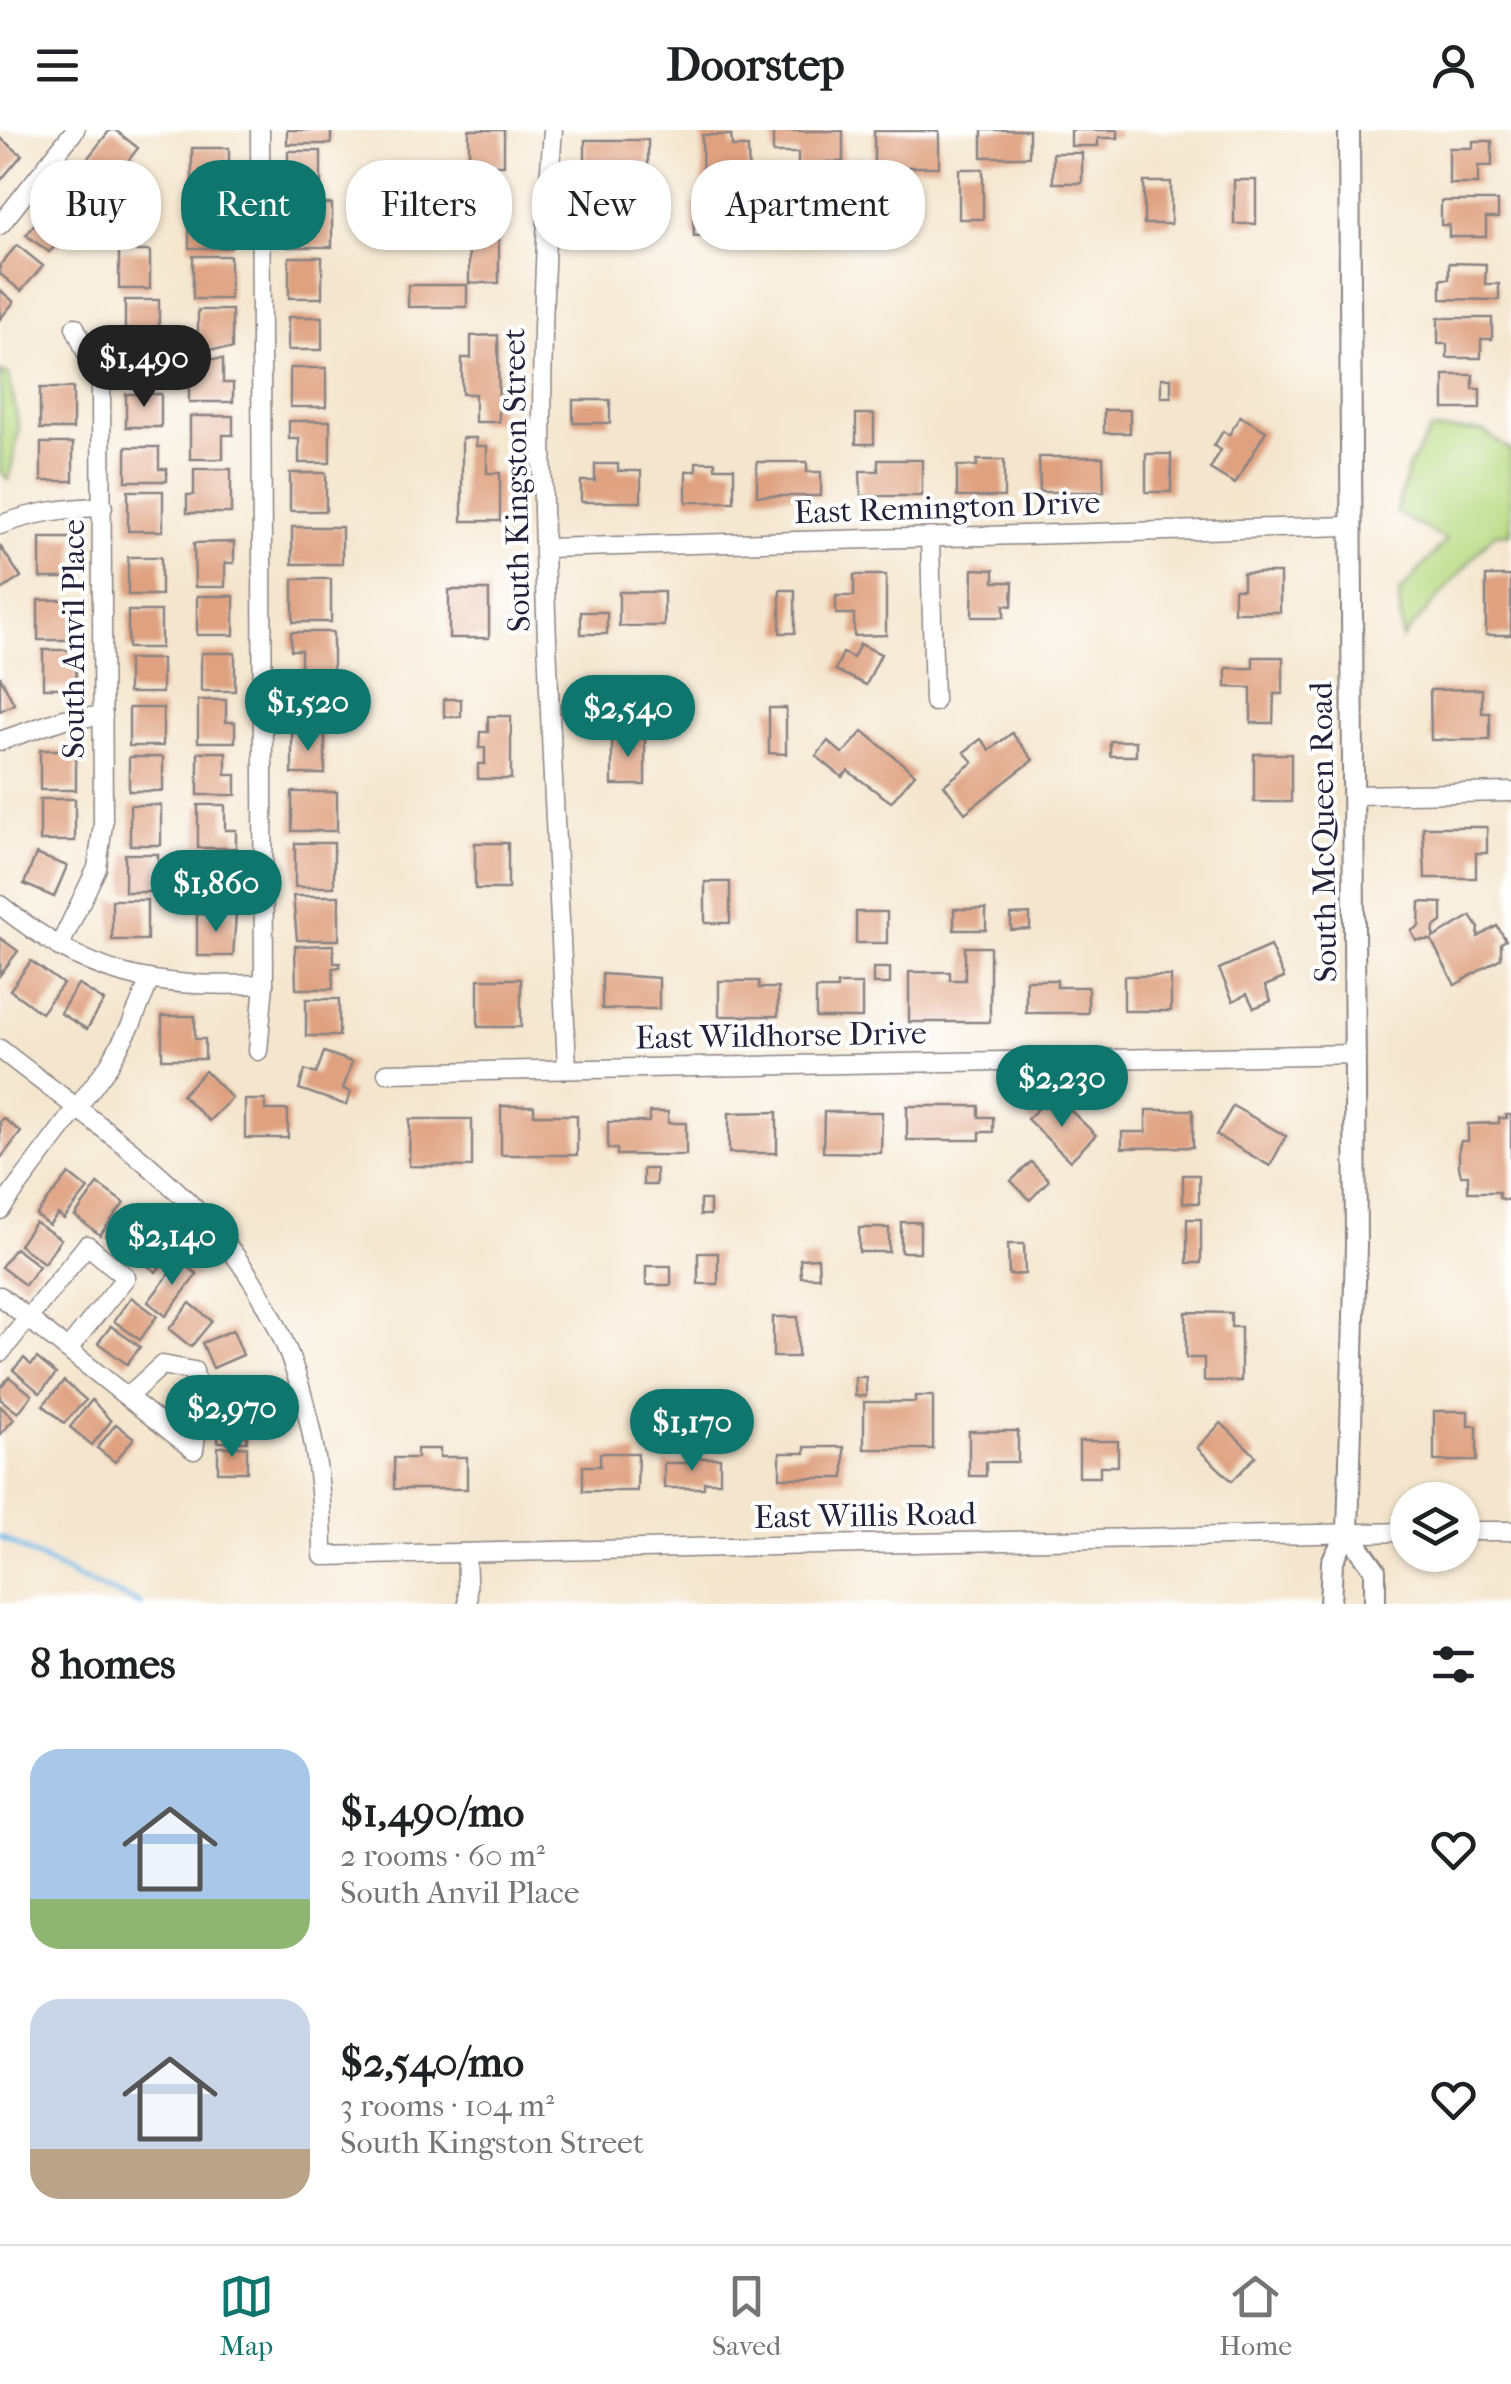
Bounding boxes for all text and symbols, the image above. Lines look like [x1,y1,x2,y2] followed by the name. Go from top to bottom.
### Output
[30,38,85,93] icon: menu
[1426,38,1481,93] icon: person
[666,39,845,92] text: Doorstep
[30,160,161,250] chip: Buy
[181,160,326,250] chip: Rent
[346,160,512,250] chip: Filters
[532,160,671,250] chip: New
[691,160,925,250] chip: Apartment
[63,325,225,410] pin: $1,490
[495,327,538,632] street label: South Kingston Street
[99,339,189,376] text: $1,490
[793,484,1101,531] street label: East Remington Drive
[55,519,92,759] street label: South Anvil Place
[227,669,389,754] pin: $1,520
[547,675,709,760] pin: $2,540
[1302,681,1345,983] street label: South McQueen Road
[267,683,349,720] text: $1,520
[583,689,673,726] text: $2,540
[135,850,297,935] pin: $1,860
[173,864,259,901] text: $1,860
[635,1014,927,1057] street label: East Wildhorse Drive
[981,1045,1143,1130] pin: $2,230
[1018,1059,1106,1096] text: $2,230
[91,1203,253,1288] pin: $2,140
[128,1217,216,1254] text: $2,140
[151,1375,313,1460] pin: $2,970
[187,1389,277,1426] text: $2,970
[611,1389,773,1474] pin: $1,170
[652,1403,732,1440] text: $1,170
[1390,1482,1480,1572] map controls
[1390,1482,1480,1572] button: layers
[754,1495,977,1536] street label: East Willis Road
[1426,1637,1481,1692] icon: filters
[30,1640,176,1689] text: 8 homes
[340,1788,524,1837] text: $1,490/mo
[110,1789,230,1909] icon: home
[1426,1822,1481,1877] icon: heart
[340,1837,545,1874] text: 2 rooms · 60 m²
[340,1874,580,1911] text: South Anvil Place
[340,2038,524,2087] text: $2,540/mo
[110,2039,230,2159] icon: home
[1426,2072,1481,2127] icon: heart
[340,2087,554,2124] text: 3 rooms · 104 m²
[340,2124,644,2161] text: South Kingston Street
[219,2269,274,2362] tab: Map
[712,2269,781,2362] tab: Saved
[1219,2269,1292,2362] tab: Home

